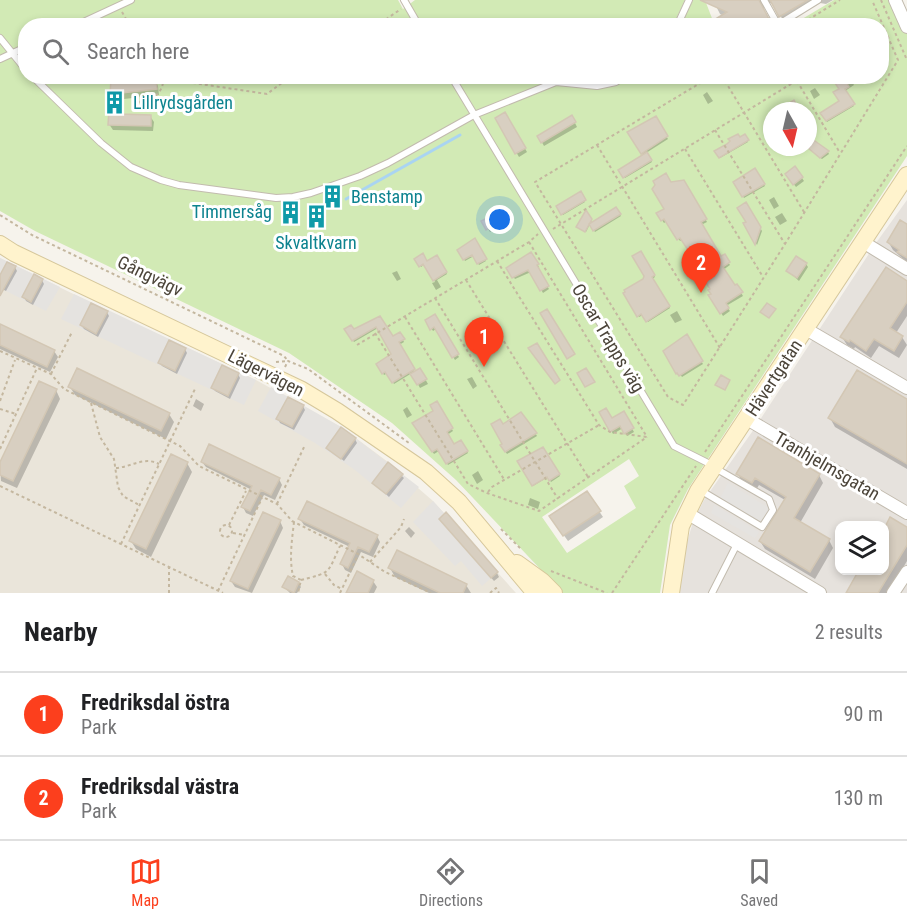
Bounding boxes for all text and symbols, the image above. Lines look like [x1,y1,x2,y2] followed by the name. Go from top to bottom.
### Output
[18,18,889,84] search box
[39,35,72,68] icon: search
[87,39,189,64] text: Search here
[102,90,128,116] building icon: Lillrydsgården
[133,92,233,113] place label: Lillrydsgården
[763,102,817,156] north arrow
[320,184,346,210] building icon: Benstamp
[351,186,423,207] place label: Benstamp
[277,199,303,225] building icon: Timmersåg
[192,201,272,222] place label: Timmersåg
[303,204,329,230] building icon: Skvaltkvarn
[485,205,514,234] your location
[275,232,357,253] place label: Skvaltkvarn
[682,244,720,293] pin: 2
[114,251,186,300] street label: Gångvägv
[568,280,649,396] street label: Oscar Trapps väg
[464,318,504,367] pin: 1
[741,335,806,420] street label: Hävertgatan
[225,345,308,401] street label: Lägervägen
[771,427,884,504] street label: Tranhjelmsgatan
[835,521,889,575] map controls
[835,521,889,575] button: layers
[24,617,98,647] text: Nearby
[815,620,883,644] text: 2 results
[81,690,230,715] text: Fredriksdal östra
[38,702,49,726] text: 1
[844,702,883,726] text: 90 m
[81,715,117,739] text: Park
[81,774,239,799] text: Fredriksdal västra
[38,786,49,810] text: 2
[834,786,883,810] text: 130 m
[81,799,117,823] text: Park
[129,855,162,910] tab: Map
[419,855,483,910] tab: Directions
[740,855,778,910] tab: Saved

